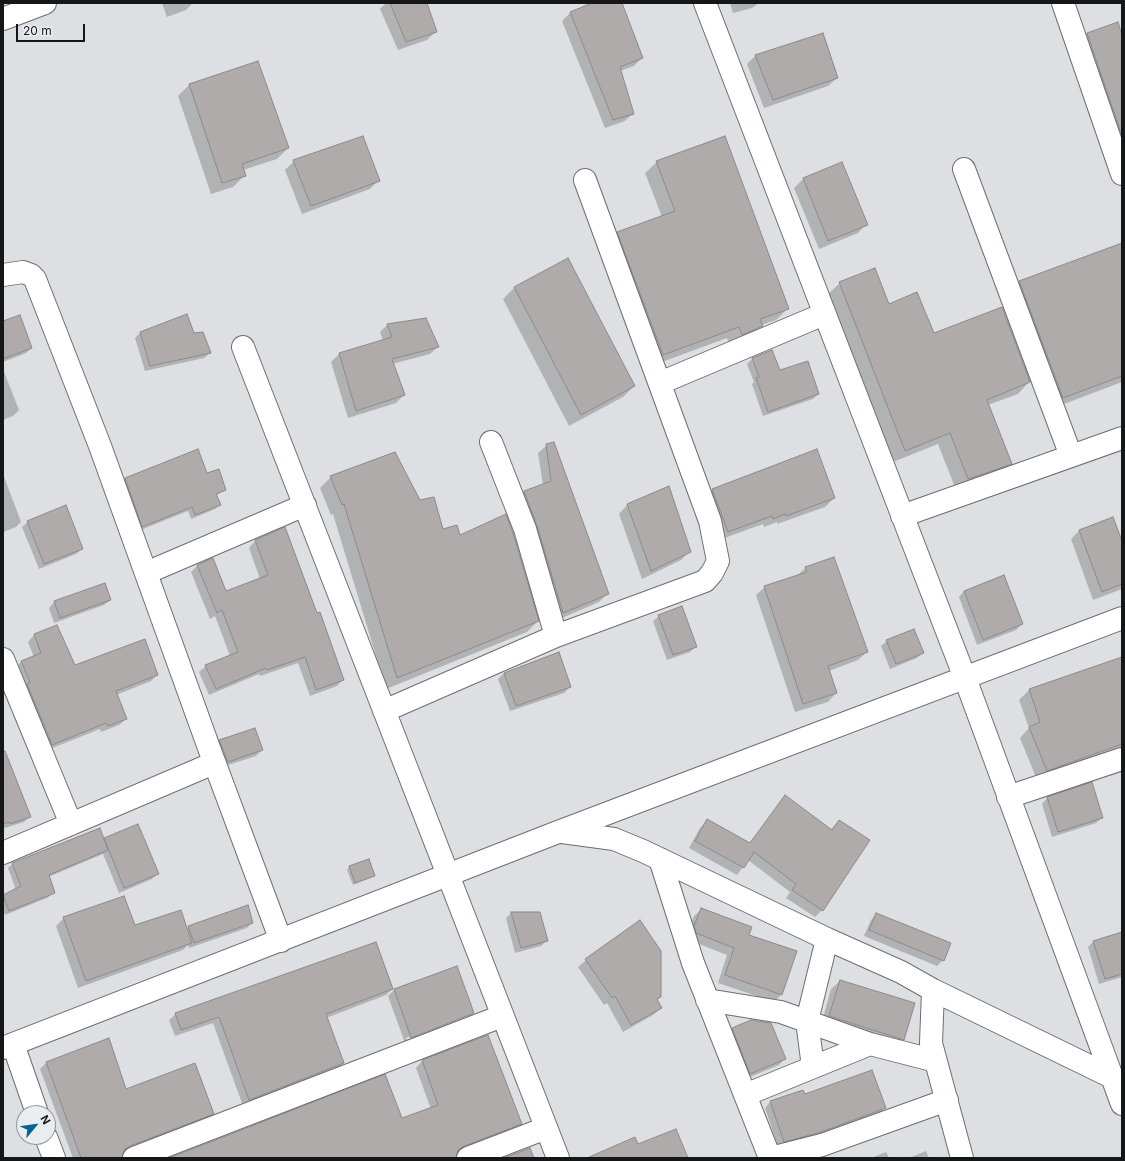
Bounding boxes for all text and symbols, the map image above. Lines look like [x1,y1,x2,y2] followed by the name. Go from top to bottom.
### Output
[18,16,87,42] scale bar
[23,23,52,38] text: 20 m
[16,1105,56,1145] north arrow
[37,1113,54,1127] text: N

